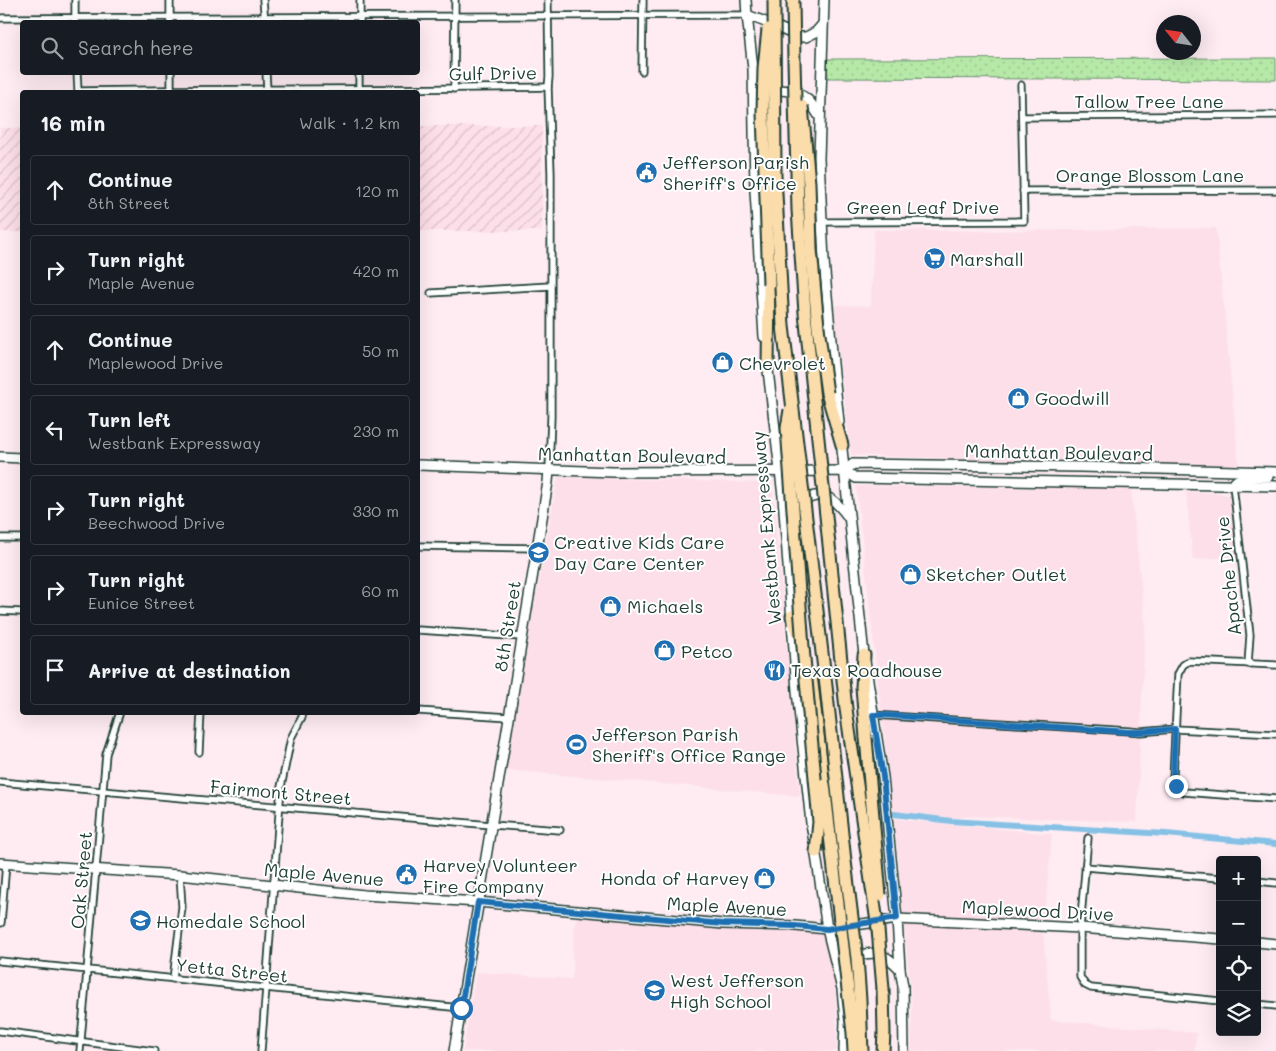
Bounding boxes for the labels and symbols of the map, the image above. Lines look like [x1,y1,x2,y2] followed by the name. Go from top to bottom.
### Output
[1156,15,1201,60] north arrow
[449,60,537,86] street label: Gulf Drive
[1074,89,1224,113] street label: Tallow Tree Lane
[663,150,809,195] place label: Jefferson Parish Sheriff's Office
[635,160,659,184] public building icon: Jefferson Parish Sheriff's Office
[1056,163,1244,187] street label: Orange Blossom Lane
[847,195,999,219] street label: Green Leaf Drive
[922,247,946,271] supermarket icon: Marshall
[950,247,1024,271] place label: Marshall
[711,351,735,375] shop icon: Chevrolet
[739,351,826,375] place label: Chevrolet
[1007,386,1031,410] shop icon: Goodwill
[1035,386,1110,410] place label: Goodwill
[746,430,786,626] street label: Westbank Expressway
[965,438,1153,466] street label: Manhattan Boulevard
[538,441,726,469] street label: Manhattan Boulevard
[1210,515,1246,637] street label: Apache Drive
[554,530,725,575] place label: Creative Kids Care Day Care Center
[526,540,550,564] school or university icon: Creative Kids Care Day Care Center
[898,562,922,586] shop icon: Sketcher Outlet
[926,562,1067,586] place label: Sketcher Outlet
[488,579,526,673] street label: 8th Street
[599,594,623,618] shop icon: Michaels
[627,594,703,618] place label: Michaels
[653,639,677,663] shop icon: Petco
[681,639,733,663] place label: Petco
[763,658,787,682] restaurant icon: Texas Roadhouse
[791,658,942,682] place label: Texas Roadhouse
[592,722,786,767] place label: Jefferson Parish Sheriff's Office Range
[564,732,588,756] sports icon: Jefferson Parish Sheriff's Office Range
[209,774,353,810] street label: Fairmont Street
[1165,775,1188,798] route end
[65,830,97,930] street label: Oak Street
[423,853,578,898] place label: Harvey Volunteer Fire Company
[263,857,385,891] street label: Maple Avenue
[395,863,419,887] public building icon: Harvey Volunteer Fire Company
[601,866,749,890] place label: Honda of Harvey
[753,866,777,890] shop icon: Honda of Harvey
[666,891,788,921] street label: Maple Avenue
[961,894,1115,926] street label: Maplewood Drive
[128,909,152,933] school or university icon: Homedale School
[156,909,306,933] place label: Homedale School
[175,952,289,988] street label: Yetta Street
[670,968,804,1013] place label: West Jefferson High School
[642,978,666,1002] school or university icon: West Jefferson High School
[450,997,473,1020] route start

